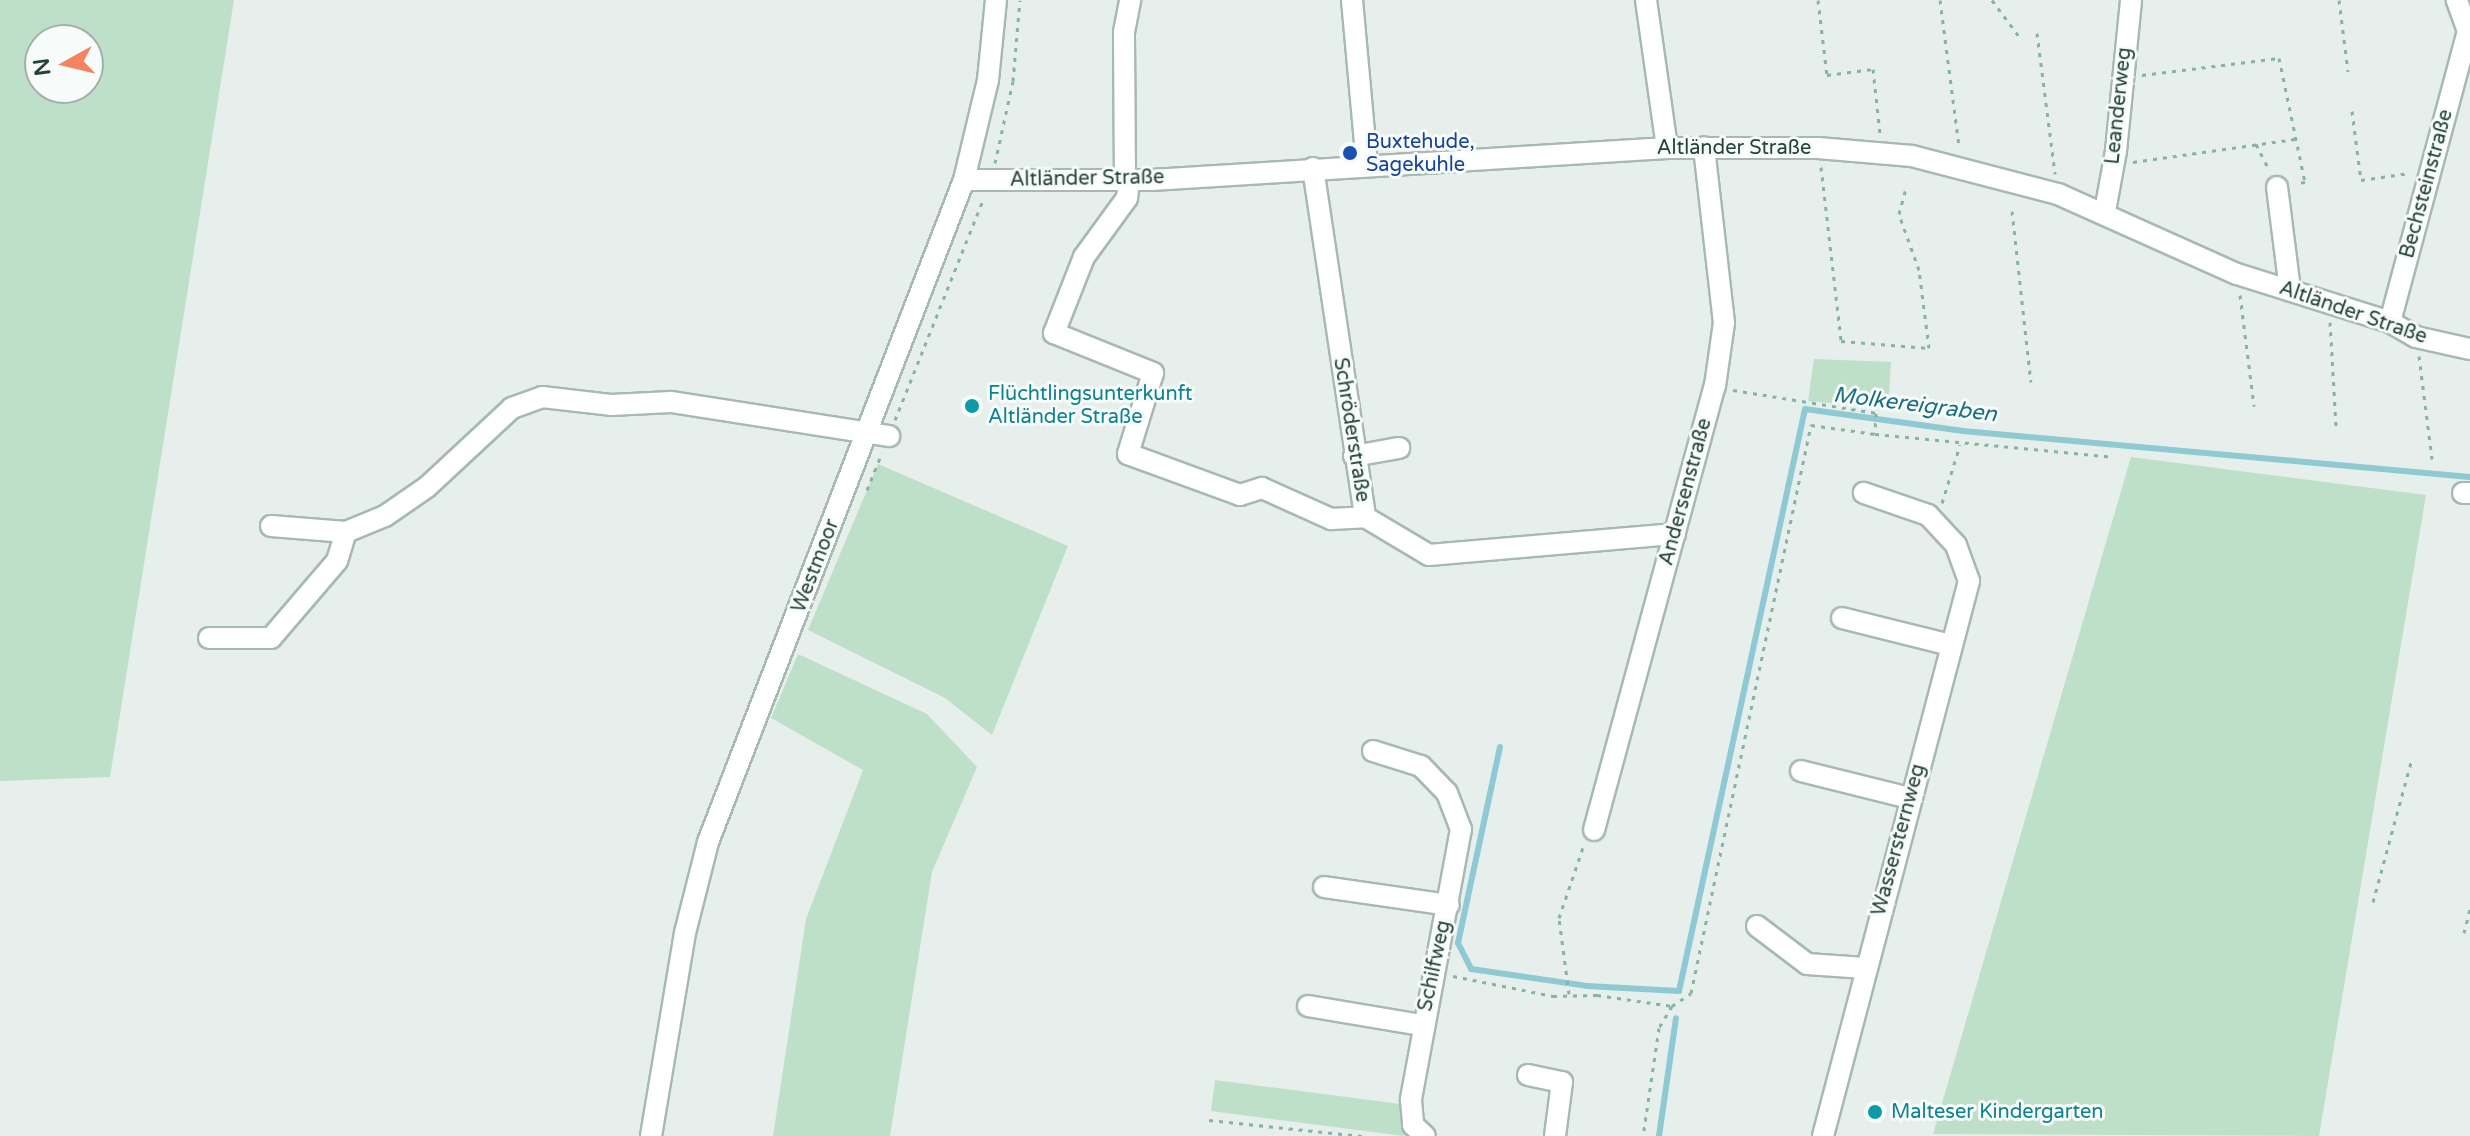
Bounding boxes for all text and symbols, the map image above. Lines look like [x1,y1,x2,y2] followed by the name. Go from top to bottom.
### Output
[24,24,104,104] north arrow
[2101,46,2137,166] street label: Leanderweg
[28,57,56,78] text: N
[2396,107,2458,261] street label: Bechsteinstraße
[1366,130,1475,177] place label: Buxtehude, Sagekuhle
[1657,136,1811,160] street label: Altländer Straße
[1341,144,1359,162] marker: Buxtehude, Sagekuhle
[1010,166,1164,192] street label: Altländer Straße
[2276,277,2430,349] street label: Altländer Straße
[1328,356,1374,504] street label: Schröderstraße
[988,382,1192,429] place label: Flüchtlingsunterkunft Altländer Straße
[1832,382,1998,428] water label: Molkereigraben
[963,397,981,415] marker: Flüchtlingsunterkunft Altländer Straße
[1655,416,1717,568] street label: Andersenstraße
[787,516,845,616] street label: Westmoor
[1867,761,1931,919] street label: Wassersternweg
[1414,918,1456,1014] street label: Schilfweg
[1891,1100,2104,1124] place label: Malteser Kindergarten
[1866,1103,1884,1121] marker: Malteser Kindergarten

